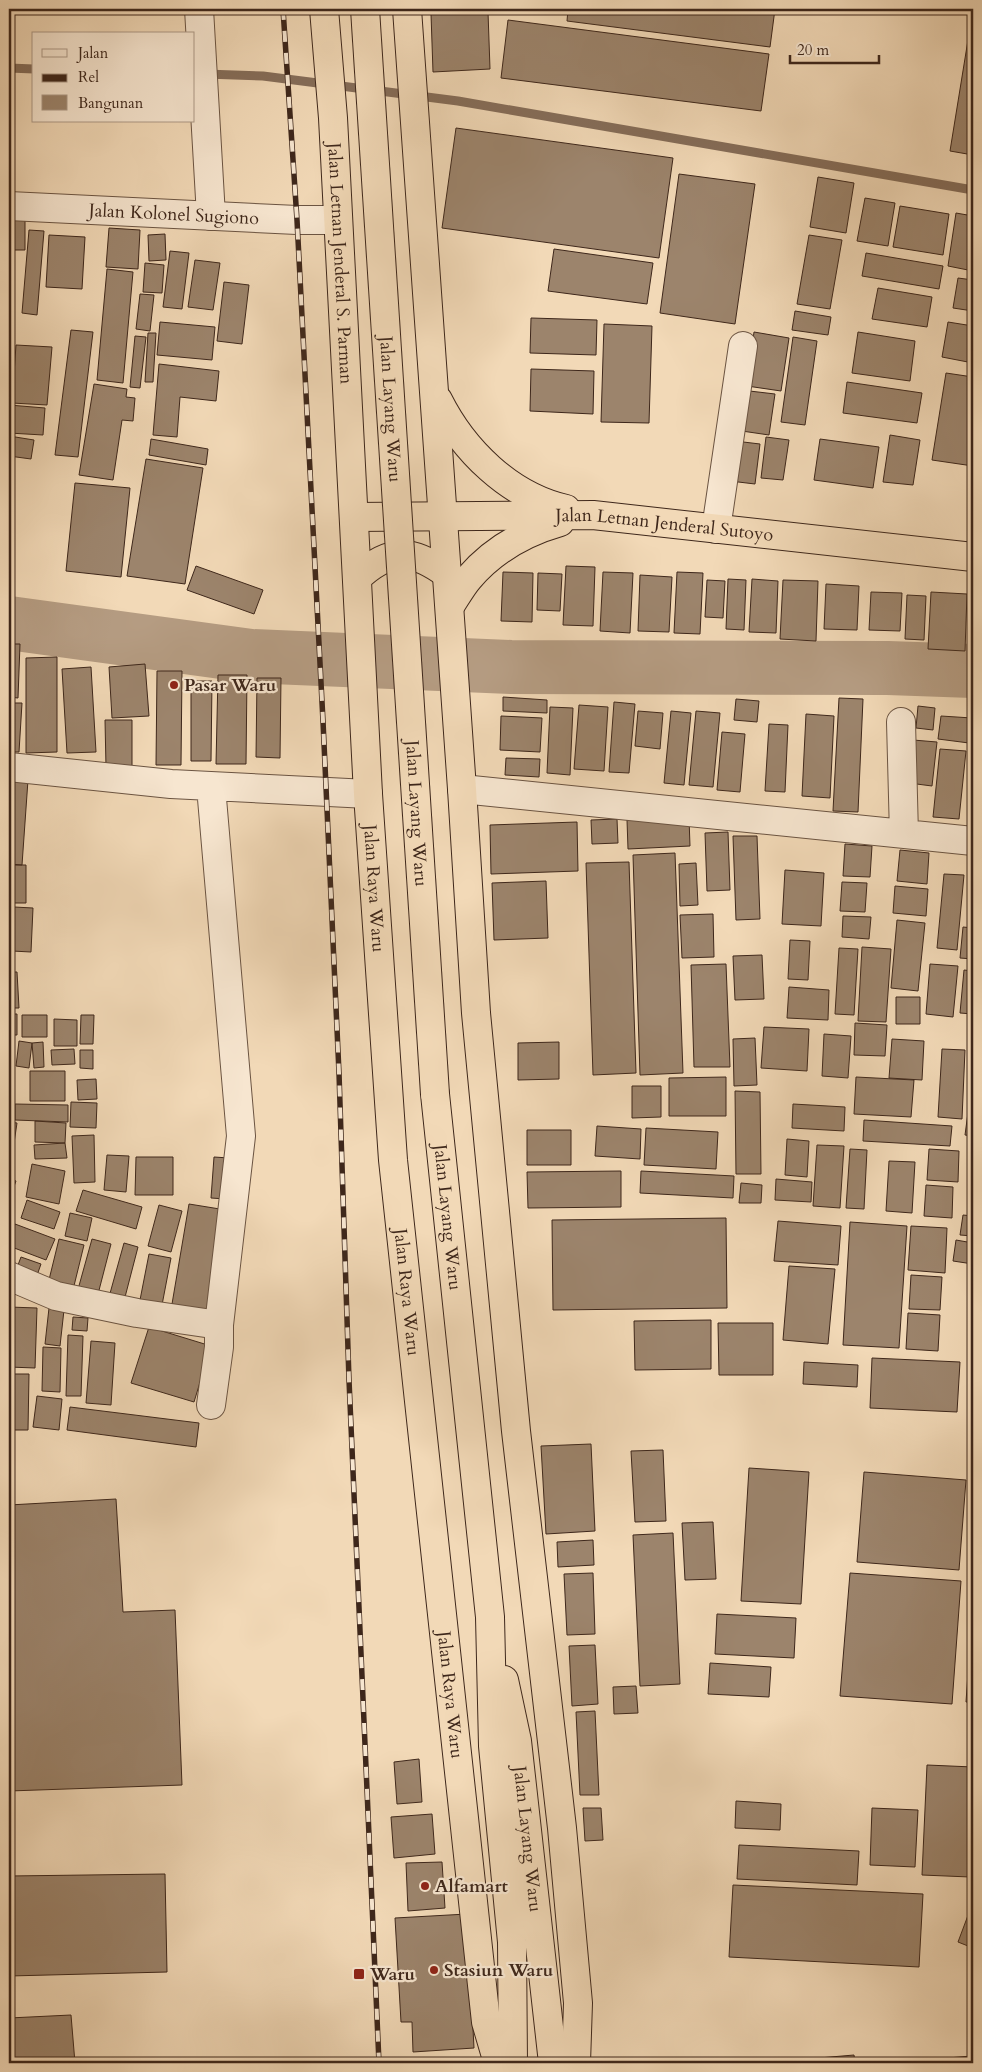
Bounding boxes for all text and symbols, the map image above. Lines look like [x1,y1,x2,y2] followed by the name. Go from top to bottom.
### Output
[32,32,195,122] legend
[790,32,878,64] scale bar
[797,40,829,60] text: 20 m
[76,43,109,63] text: Jalan
[78,67,99,87] text: Rel
[78,93,144,113] text: Bangunan
[321,139,359,386] street label: Jalan Letnan Jenderal S. Parman
[85,198,260,231] street label: Jalan Kolonel Sugiono
[373,332,408,483] street label: Jalan Layang Waru
[552,503,775,548] street label: Jalan Letnan Jenderal Sutoyo
[184,673,277,698] place label: Pasar Waru
[168,679,180,691] marker: Pasar Waru
[399,736,434,887] street label: Jalan Layang Waru
[357,821,391,953] street label: Jalan Raya Waru
[427,1140,468,1292] street label: Jalan Layang Waru
[387,1224,426,1357] street label: Jalan Raya Waru
[431,1627,469,1760] street label: Jalan Raya Waru
[507,1762,548,1913] street label: Jalan Layang Waru
[435,1874,509,1899] place label: Alfamart
[419,1880,431,1892] marker: Alfamart
[444,1958,554,1983] place label: Stasiun Waru
[369,1962,416,1987] place label: Waru
[428,1964,440,1976] marker: Stasiun Waru
[352,1967,366,1981] marker: Waru

